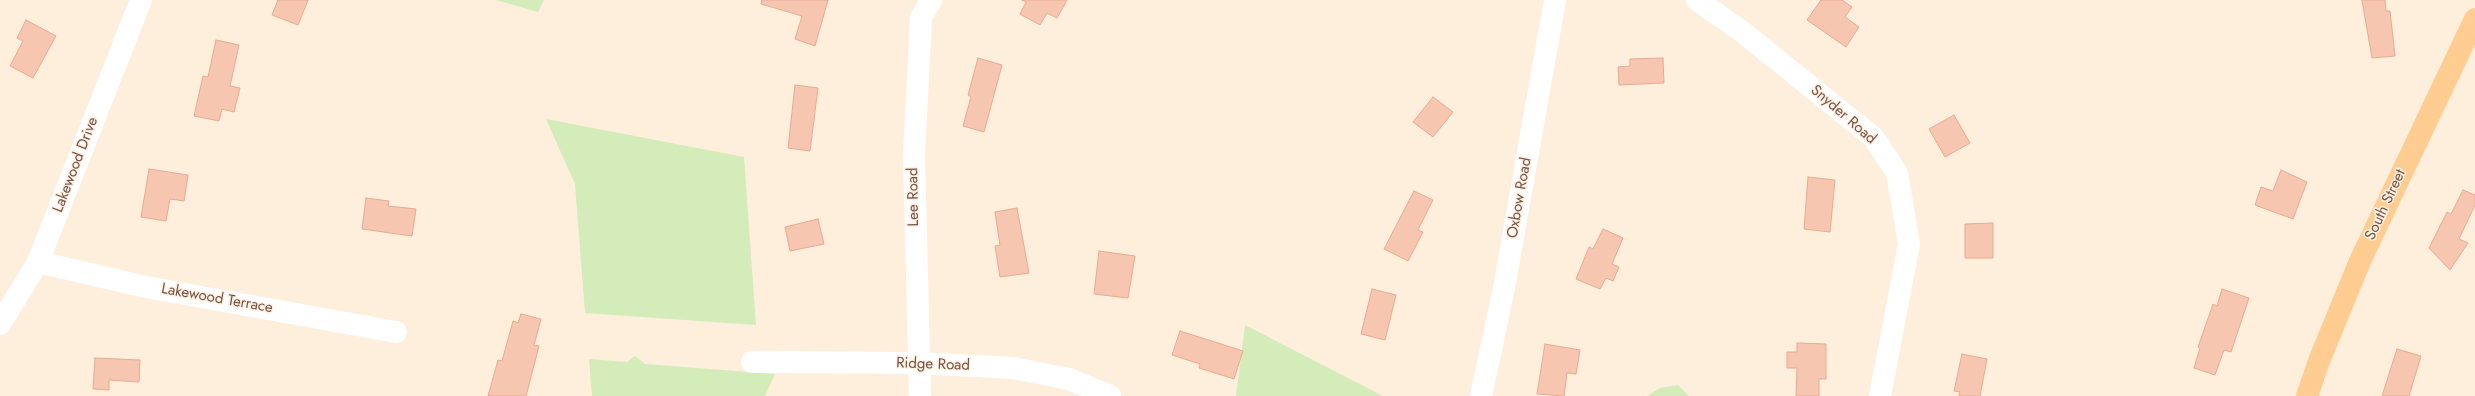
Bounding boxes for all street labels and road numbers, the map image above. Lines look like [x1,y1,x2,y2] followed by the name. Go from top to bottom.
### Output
[1807,82,1879,148] street label: Snyder Road
[50,115,102,215] street label: Lakewood Drive
[1504,156,1536,240] street label: Oxbow Road
[904,167,924,227] street label: Lee Road
[2362,167,2410,243] street label: South Street
[160,280,274,318] street label: Lakewood Terrace
[896,355,970,375] street label: Ridge Road

